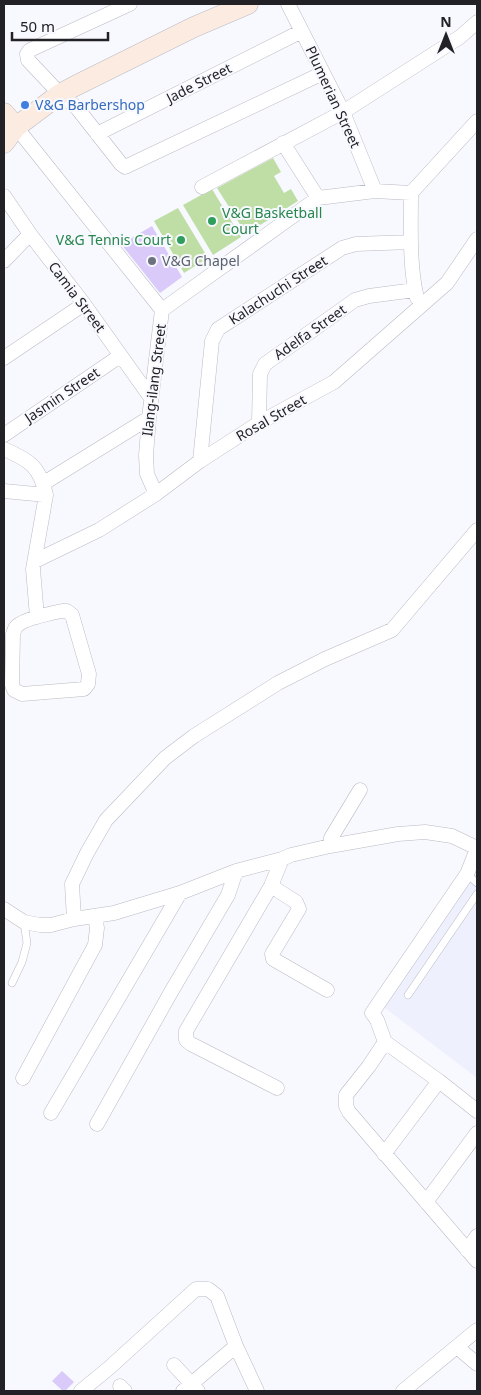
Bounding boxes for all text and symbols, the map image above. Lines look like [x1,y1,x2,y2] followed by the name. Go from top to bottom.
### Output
[12,10,109,42] scale bar
[421,10,471,60] north arrow
[440,12,452,31] text: N
[20,16,55,36] text: 50 m
[302,43,365,151] street label: Plumerian Street
[161,58,235,108] street label: Jade Street
[35,95,145,114] place label: V&G Barbershop
[19,99,31,111] marker: V&G Barbershop
[222,203,322,238] place label: V&G Basketball Court
[206,215,218,227] marker: V&G Basketball Court
[56,230,171,249] place label: V&G Tennis Court
[175,234,187,246] marker: V&G Tennis Court
[162,251,240,270] place label: V&G Chapel
[225,251,331,329] street label: Kalachuchi Street
[146,255,158,267] marker: V&G Chapel
[45,257,110,336] street label: Camia Street
[270,300,350,364] street label: Adelfa Street
[137,323,170,437] street label: Ilang-ilang Street
[19,363,103,428] street label: Jasmin Street
[232,390,309,445] street label: Rosal Street

